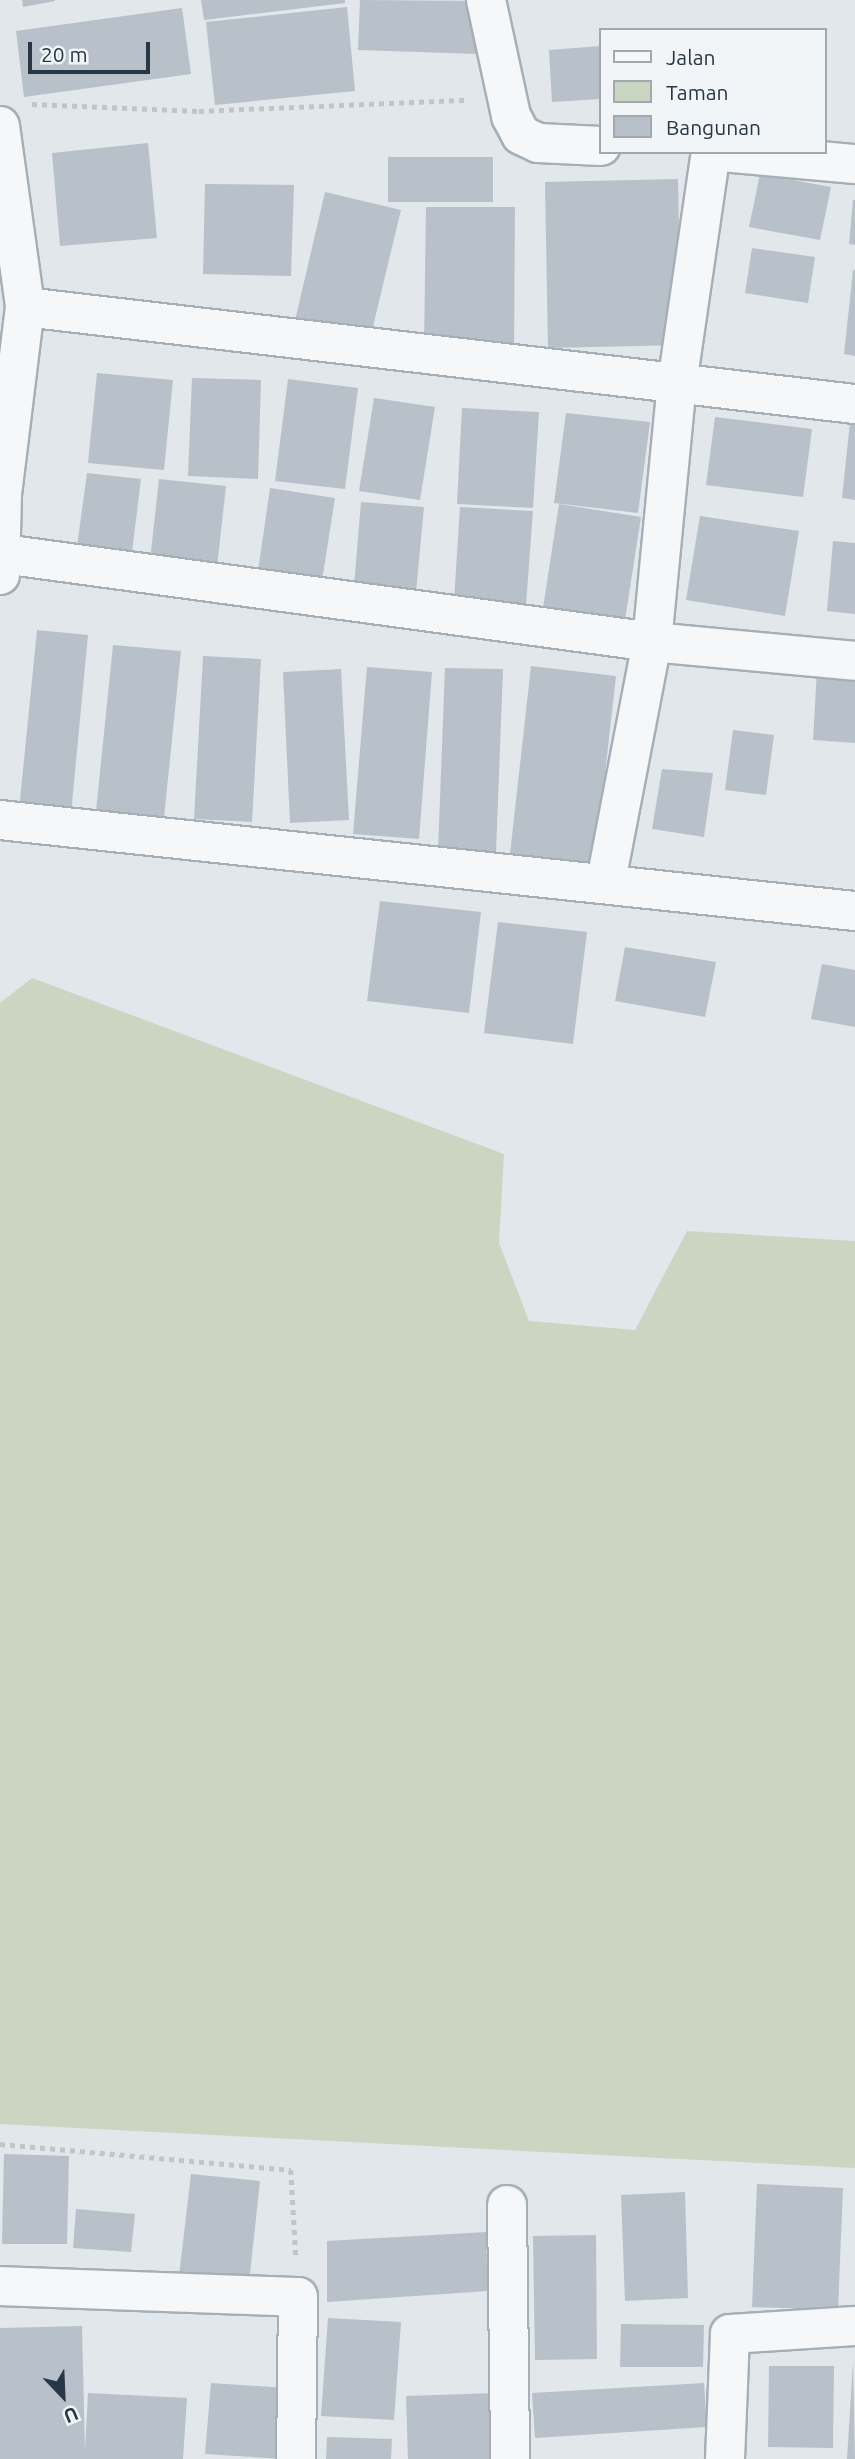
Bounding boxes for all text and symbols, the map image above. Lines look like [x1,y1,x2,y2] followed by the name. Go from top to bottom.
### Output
[32,28,154,72] scale bar
[600,28,827,154] legend
[41,42,88,66] text: 20 m
[666,45,715,69] text: Jalan
[666,80,729,104] text: Taman
[666,115,761,139] text: Bangunan
[28,2361,98,2431] north arrow
[61,2403,82,2428] text: U

